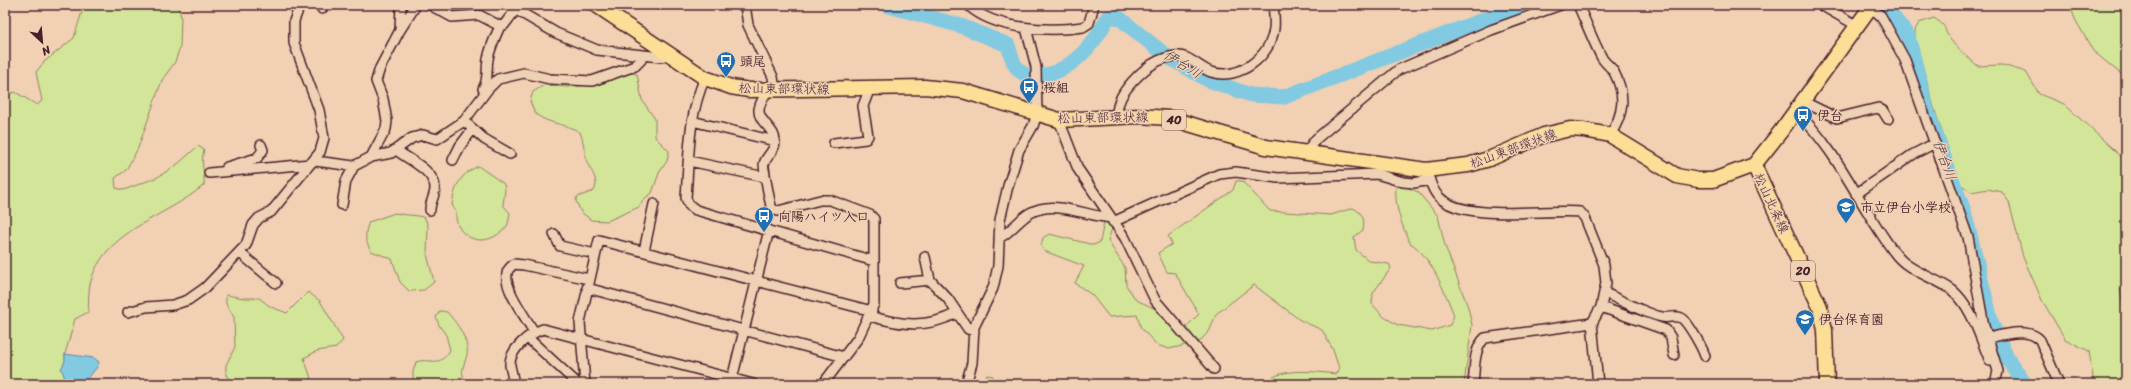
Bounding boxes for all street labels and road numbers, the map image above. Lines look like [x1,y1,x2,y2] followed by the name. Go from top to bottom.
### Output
[738,76,831,101] street label: 松山東部環状線
[1057,105,1150,130] street label: 松山東部環状線
[1162,110,1186,130] road number: 40
[1466,122,1561,175] street label: 松山東部環状線
[1747,169,1796,238] street label: 松山北条線
[1791,261,1815,281] road number: 20

